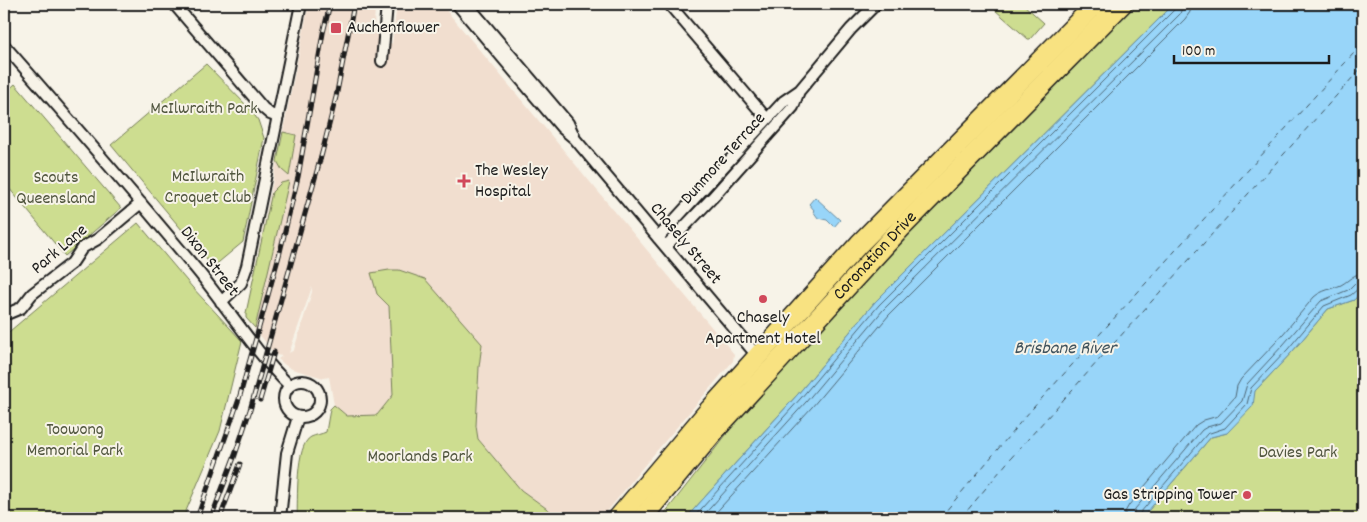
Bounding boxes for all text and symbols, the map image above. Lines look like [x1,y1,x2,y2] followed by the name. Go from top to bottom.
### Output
[347,16,440,41] place label: Auchenflower
[329,21,343,35] marker: Auchenflower
[1174,32,1330,64] scale bar
[1182,41,1215,63] text: 100 m
[150,97,258,122] park label: McIlwraith Park
[676,107,772,211] street label: Dunmore Terrace
[475,159,549,205] place label: The Wesley Hospital
[165,165,252,211] park label: McIlwraith Croquet Club
[16,166,96,212] park label: Scouts Queensland
[457,174,471,188] marker: The Wesley Hospital
[643,197,727,291] street label: Chasely Street
[828,206,923,306] street label: Coronation Drive
[26,219,94,281] street label: Park Lane
[173,221,245,303] street label: Dixon Street
[757,293,769,305] marker: Chasely Apartment Hotel
[705,306,821,352] place label: Chasely Apartment Hotel
[1014,336,1118,363] water label: Brisbane River
[27,418,123,464] park label: Toowong Memorial Park
[1259,441,1337,466] park label: Davies Park
[367,445,473,470] park label: Moorlands Park
[1103,483,1237,508] place label: Gas Stripping Tower
[1241,489,1253,501] marker: Gas Stripping Tower

